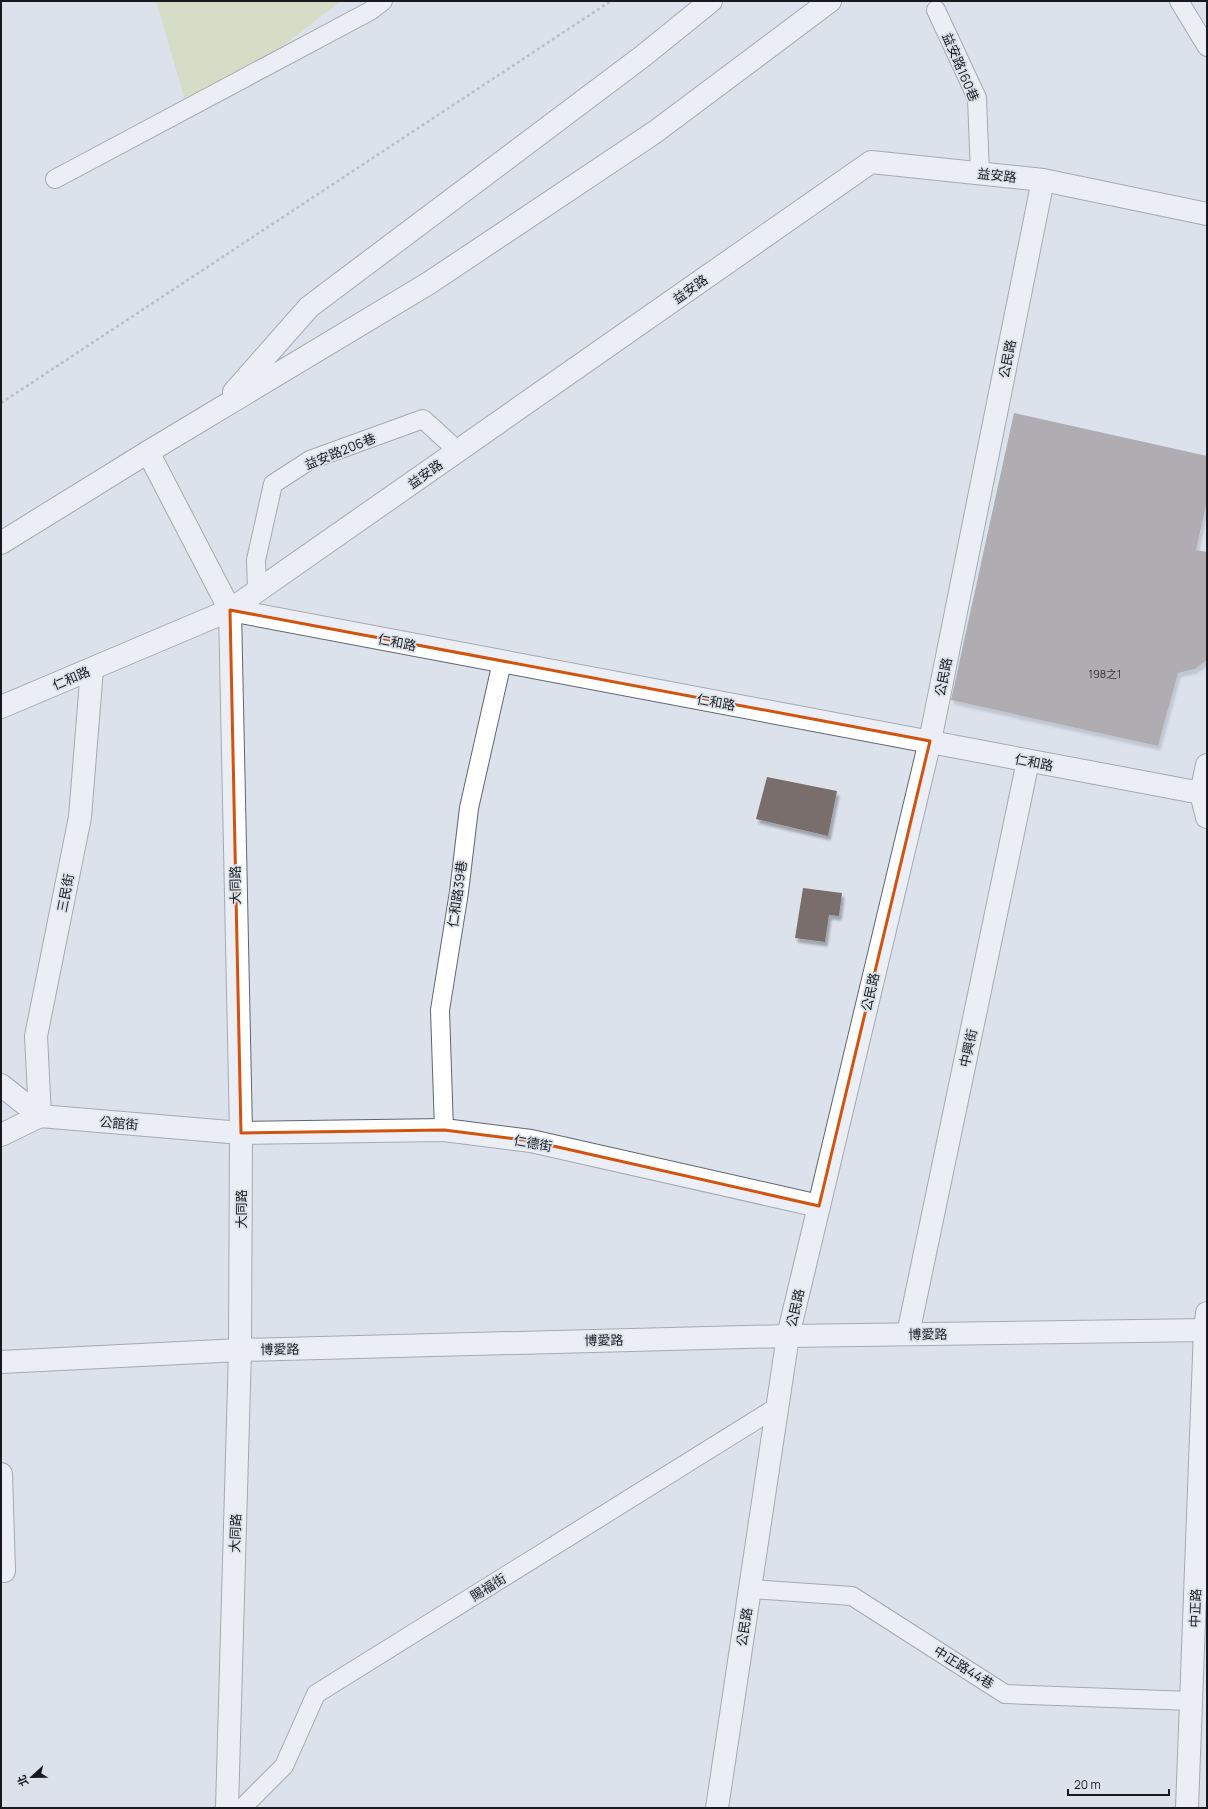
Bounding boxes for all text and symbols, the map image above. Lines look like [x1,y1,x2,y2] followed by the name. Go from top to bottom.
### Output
[938,30,984,104] street label: 益安路160巷
[977,164,1017,186] street label: 益安路
[669,270,711,308] street label: 益安路
[994,338,1020,380] street label: 公民路
[302,429,378,473] street label: 益安路206巷
[404,455,446,493] street label: 益安路
[376,629,418,655] street label: 仁和路
[930,656,956,698] street label: 公民路
[50,662,92,694] street label: 仁和路
[1089,666,1121,681] house number: 198之1
[695,690,737,714] street label: 仁和路
[1013,749,1055,775] street label: 仁和路
[443,859,471,929] street label: 仁和路39巷
[226,865,244,905] street label: 大同路
[52,872,78,914] street label: 三民街
[857,971,883,1013] street label: 公民路
[955,1027,981,1069] street label: 中興街
[99,1112,139,1134] street label: 公館街
[512,1131,554,1155] street label: 仁德街
[232,1189,250,1229] street label: 大同路
[782,1287,808,1329] street label: 公民路
[908,1325,948,1343] street label: 博愛路
[584,1331,624,1349] street label: 博愛路
[260,1340,300,1358] street label: 博愛路
[225,1513,245,1553] street label: 大同路
[467,1569,509,1605] street label: 賜福街
[1185,1588,1205,1628] street label: 中正路
[732,1606,756,1648] street label: 公民路
[931,1641,997,1693] street label: 中正路44巷
[12,1757,52,1797] north arrow
[1068,1771,1169,1797] scale bar
[13,1773,31,1789] text: 北
[1074,1776,1101,1793] text: 20 m

